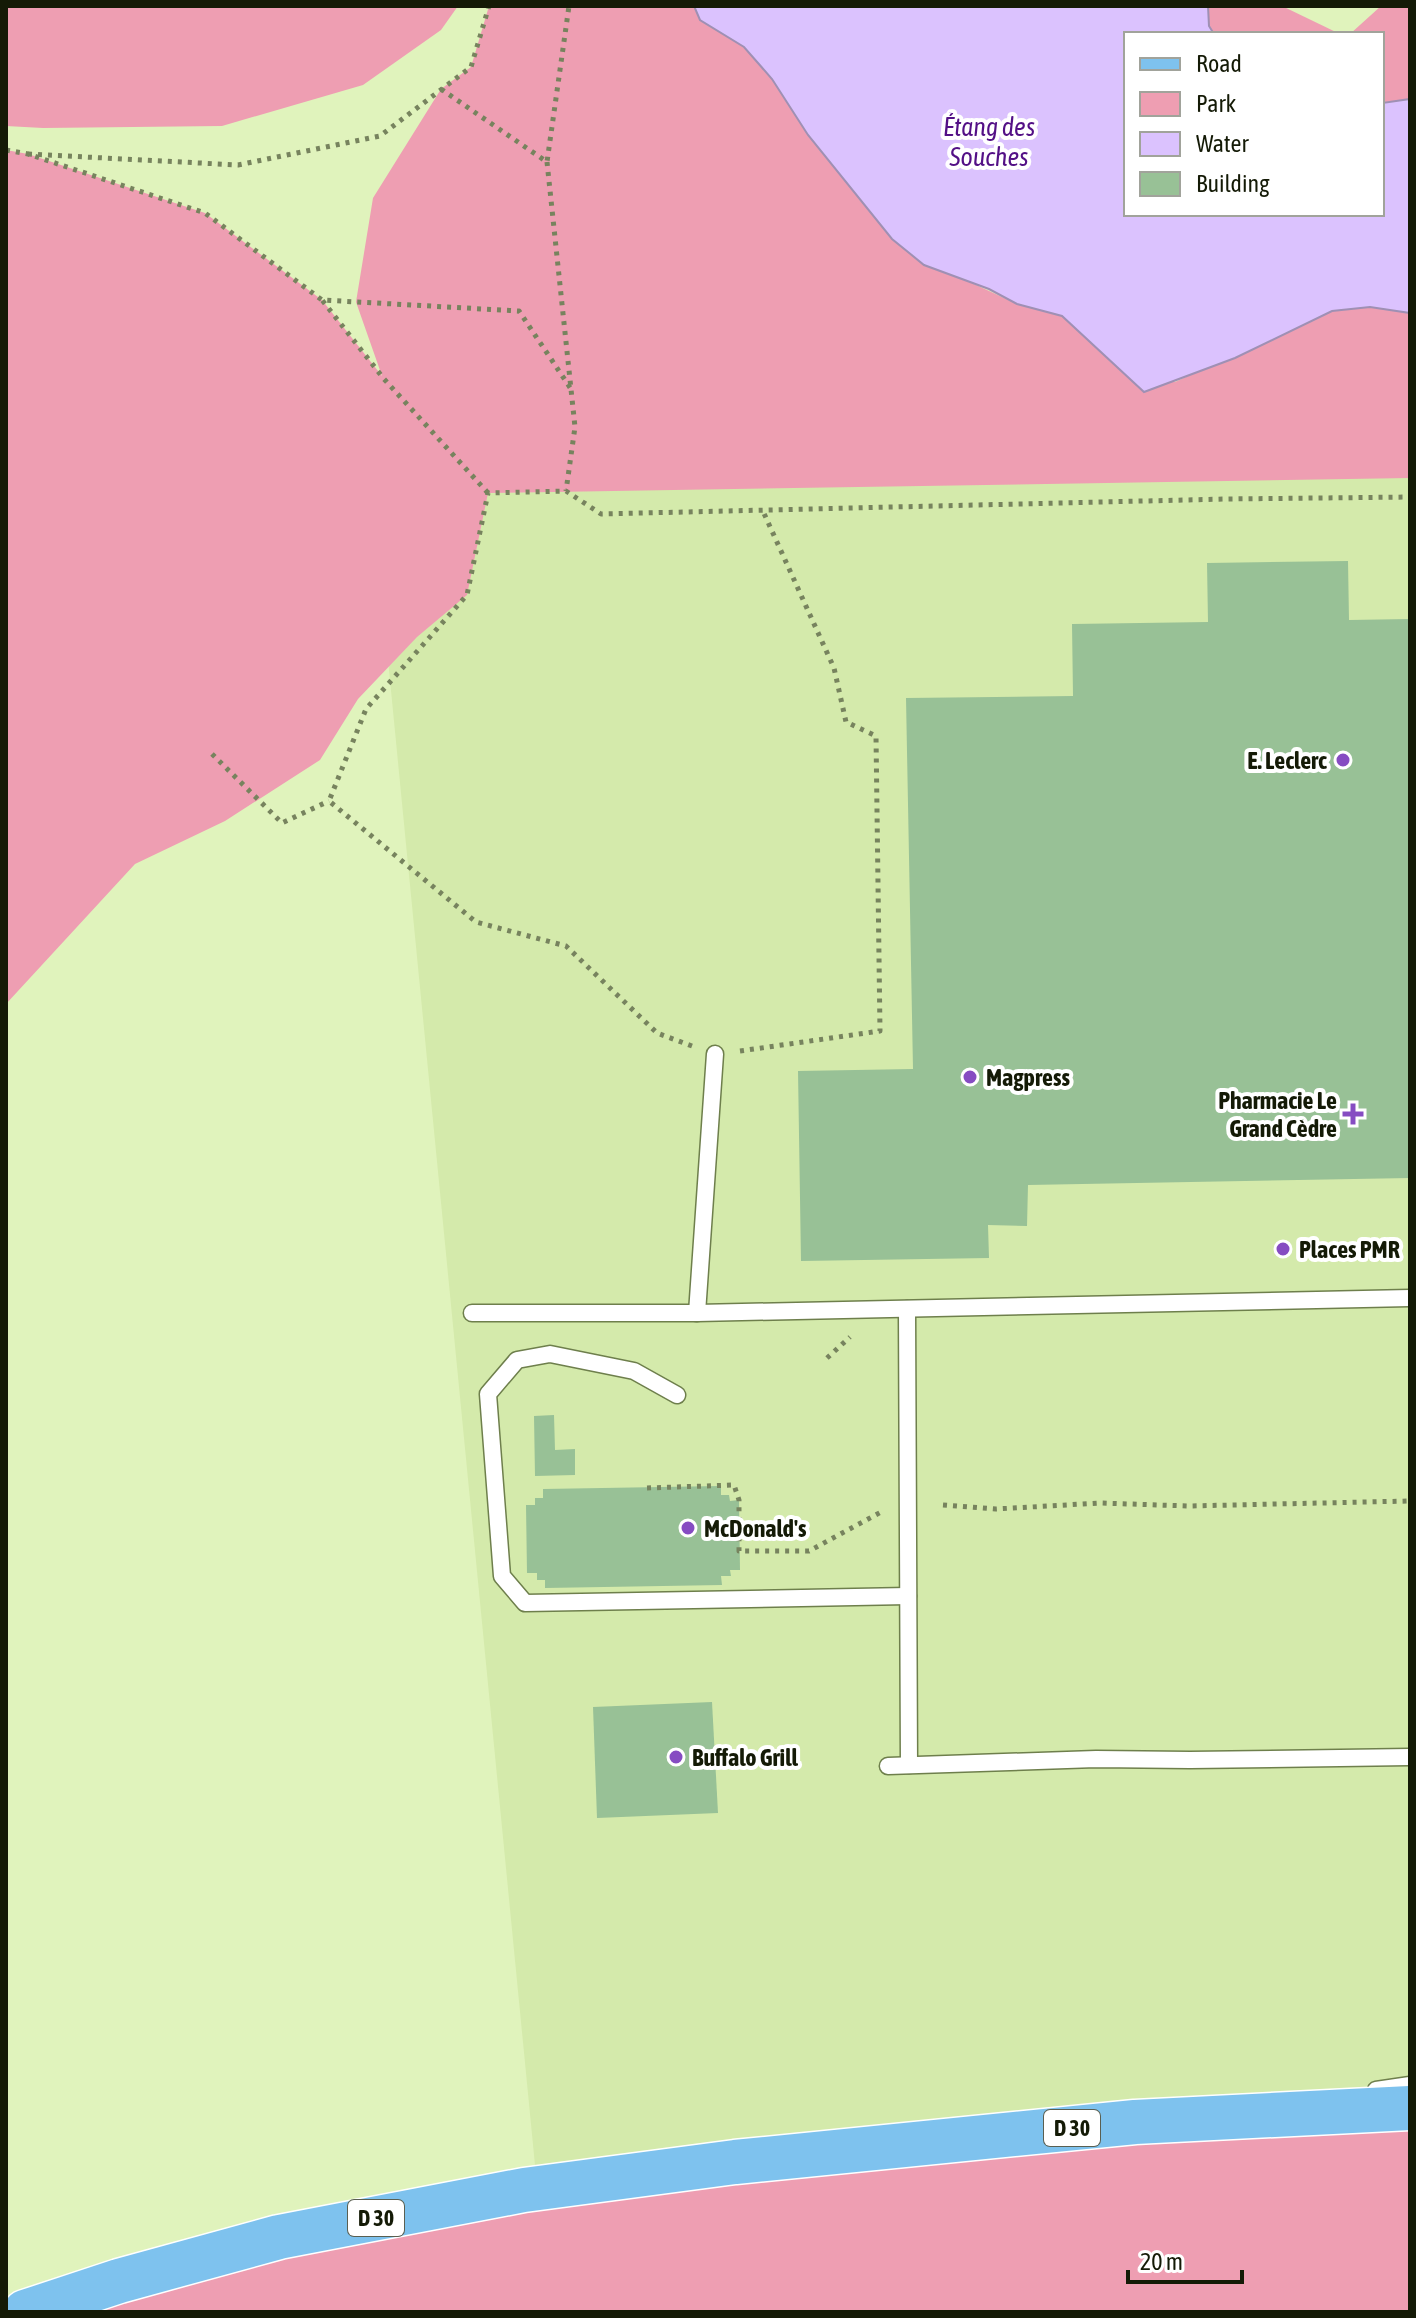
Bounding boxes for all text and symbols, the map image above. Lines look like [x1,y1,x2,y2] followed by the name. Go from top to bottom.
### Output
[1124,32,1384,216] legend
[1196,50,1242,77] text: Road
[1196,90,1237,117] text: Park
[943,112,1035,172] water label: Étang des Souches
[1196,130,1249,157] text: Water
[1196,170,1270,197] text: Building
[1247,747,1327,774] place label: E. Leclerc
[1334,751,1352,769] marker: E. Leclerc
[986,1064,1070,1091] place label: Magpress
[961,1068,979,1086] marker: Magpress
[1218,1087,1337,1142] place label: Pharmacie Le Grand Cèdre
[1344,1105,1362,1123] marker: Pharmacie Le Grand Cèdre
[1299,1236,1400,1263] place label: Places PMR
[1274,1240,1292,1258] marker: Places PMR
[704,1515,807,1542] place label: McDonald's
[679,1519,697,1537] marker: McDonald's
[692,1744,799,1771] place label: Buffalo Grill
[667,1748,685,1766] marker: Buffalo Grill
[1044,2110,1100,2146] road number: D 30
[348,2200,404,2236] road number: D 30
[1128,2234,1242,2284] scale bar
[1140,2248,1183,2275] text: 20 m

